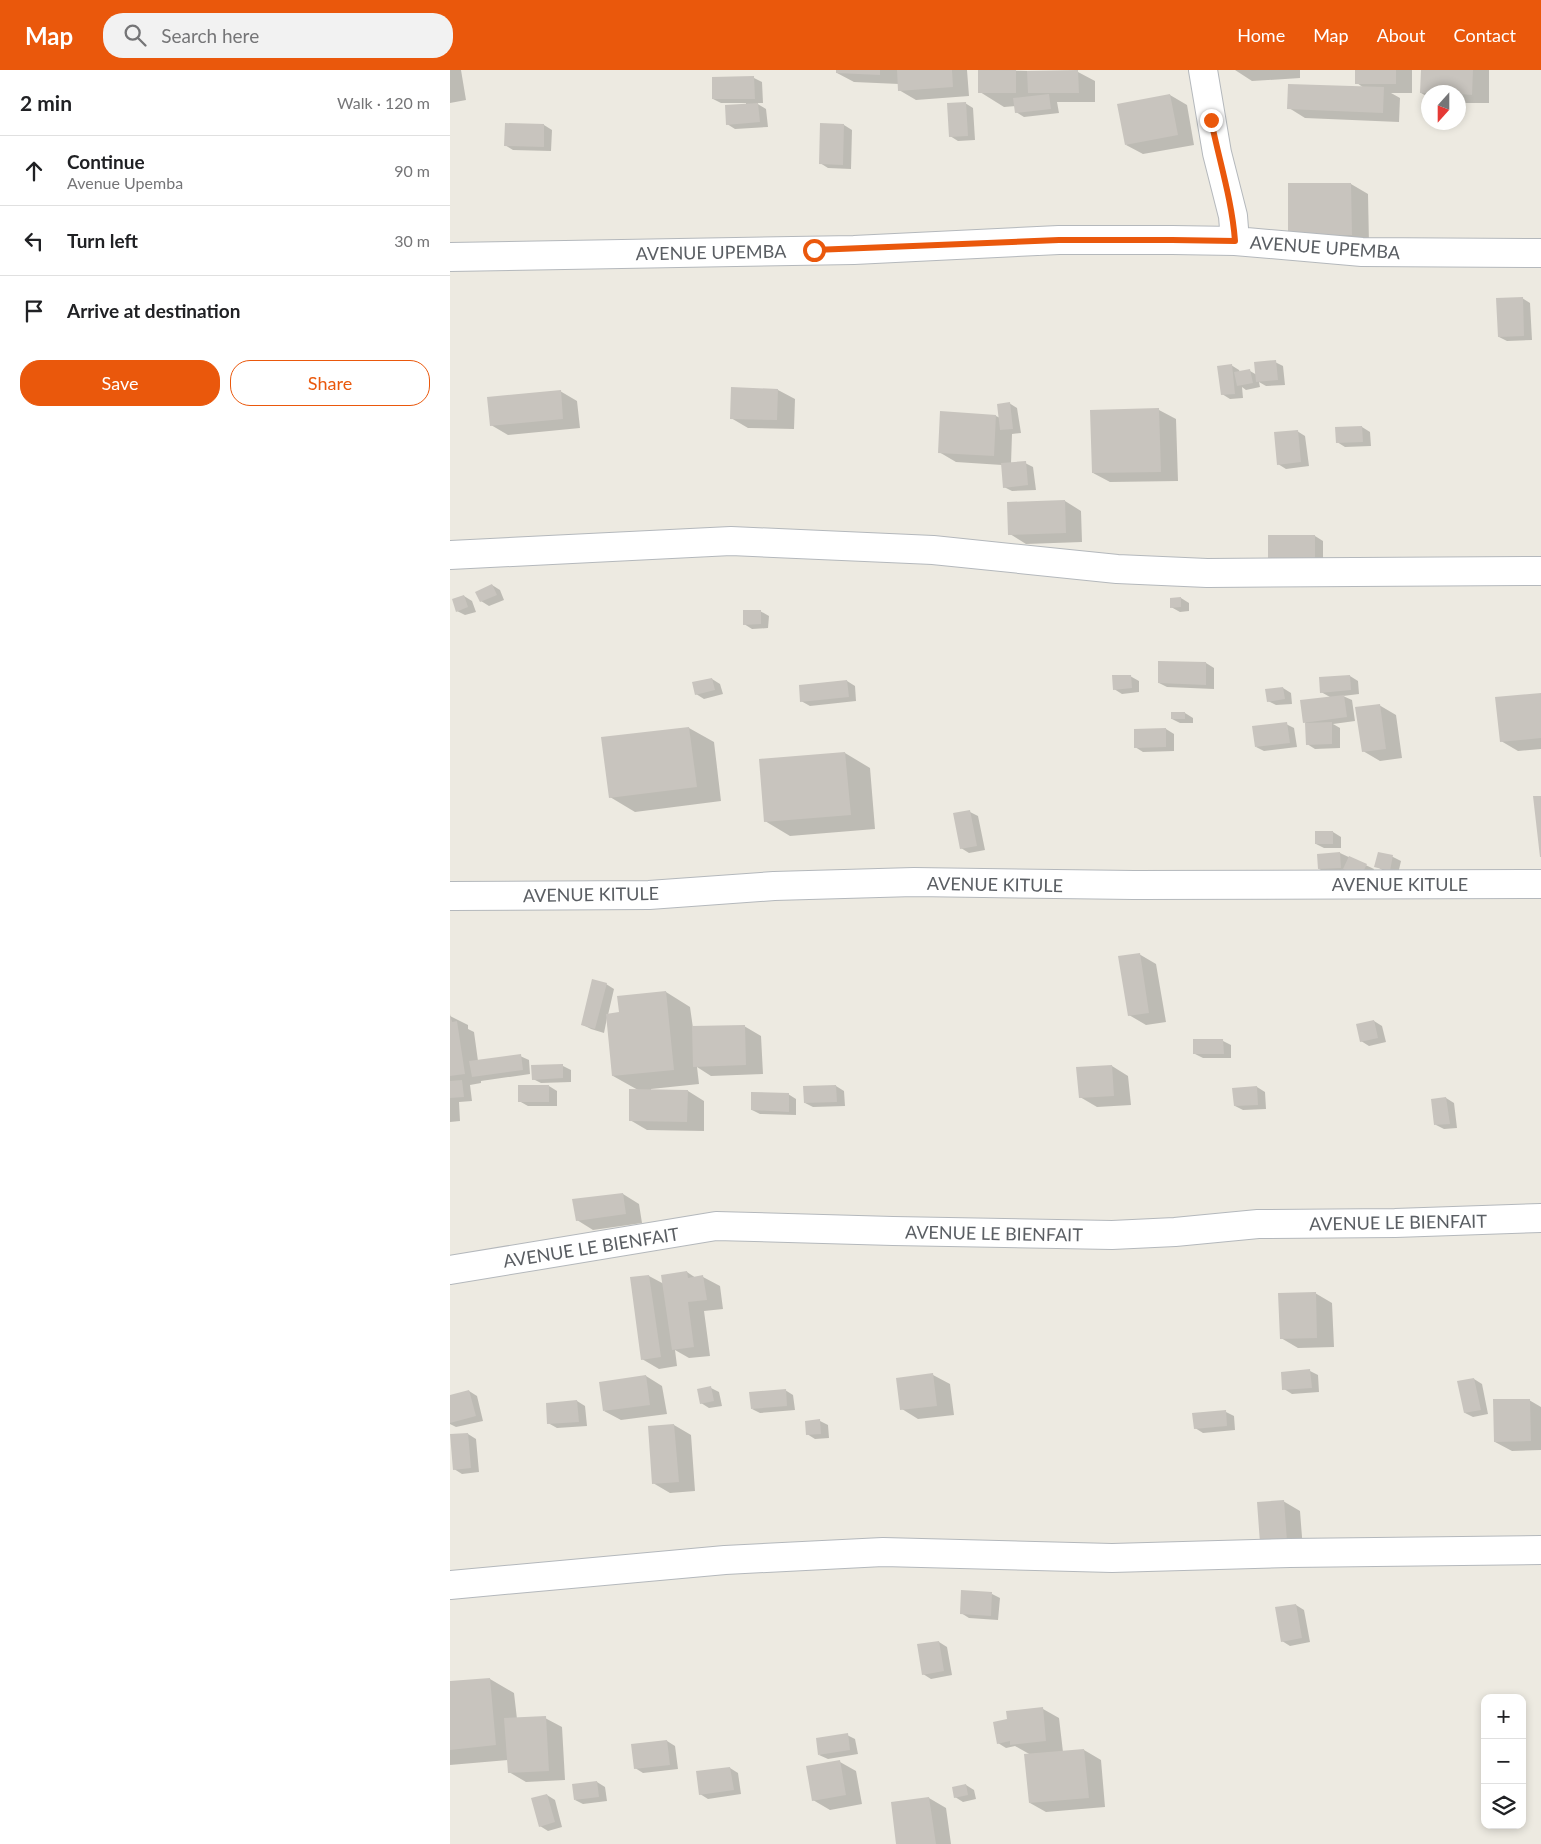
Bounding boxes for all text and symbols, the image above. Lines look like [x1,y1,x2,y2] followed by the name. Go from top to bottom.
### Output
[103,13,453,58] search box
[25,21,73,50] text: Map
[121,21,149,49] icon: search
[161,24,259,47] text: Search here
[1237,24,1285,46] text: Home
[1313,24,1349,46] text: Map
[1377,24,1426,46] text: About
[1454,24,1516,46] text: Contact
[1421,85,1466,130] north arrow
[20,90,72,115] text: 2 min
[337,93,430,112] text: Walk · 120 m
[1200,109,1223,132] route end
[67,150,145,173] text: Continue
[20,157,48,185] icon: ahead
[394,161,430,180] text: 90 m
[67,173,183,192] text: Avenue Upemba
[20,227,48,255] icon: left
[67,229,138,252] text: Turn left
[394,231,430,250] text: 30 m
[1249,231,1402,263] street label: AVENUE UPEMBA
[803,239,826,262] route start
[636,240,787,264] street label: AVENUE UPEMBA
[20,297,48,325] icon: arrive
[67,299,240,322] text: Arrive at destination
[20,360,220,406] button: Save
[230,360,430,406] button: Share
[927,872,1063,896] street label: AVENUE KITULE
[1332,873,1468,895] street label: AVENUE KITULE
[523,882,659,906] street label: AVENUE KITULE
[1309,1209,1487,1235] street label: AVENUE LE BIENFAIT
[905,1220,1083,1246] street label: AVENUE LE BIENFAIT
[501,1222,681,1272] street label: AVENUE LE BIENFAIT
[1481,1694,1526,1829] map controls
[1481,1694,1526,1739] button: +
[1481,1739,1526,1784] button: −
[1481,1784,1526,1829] button: layers

